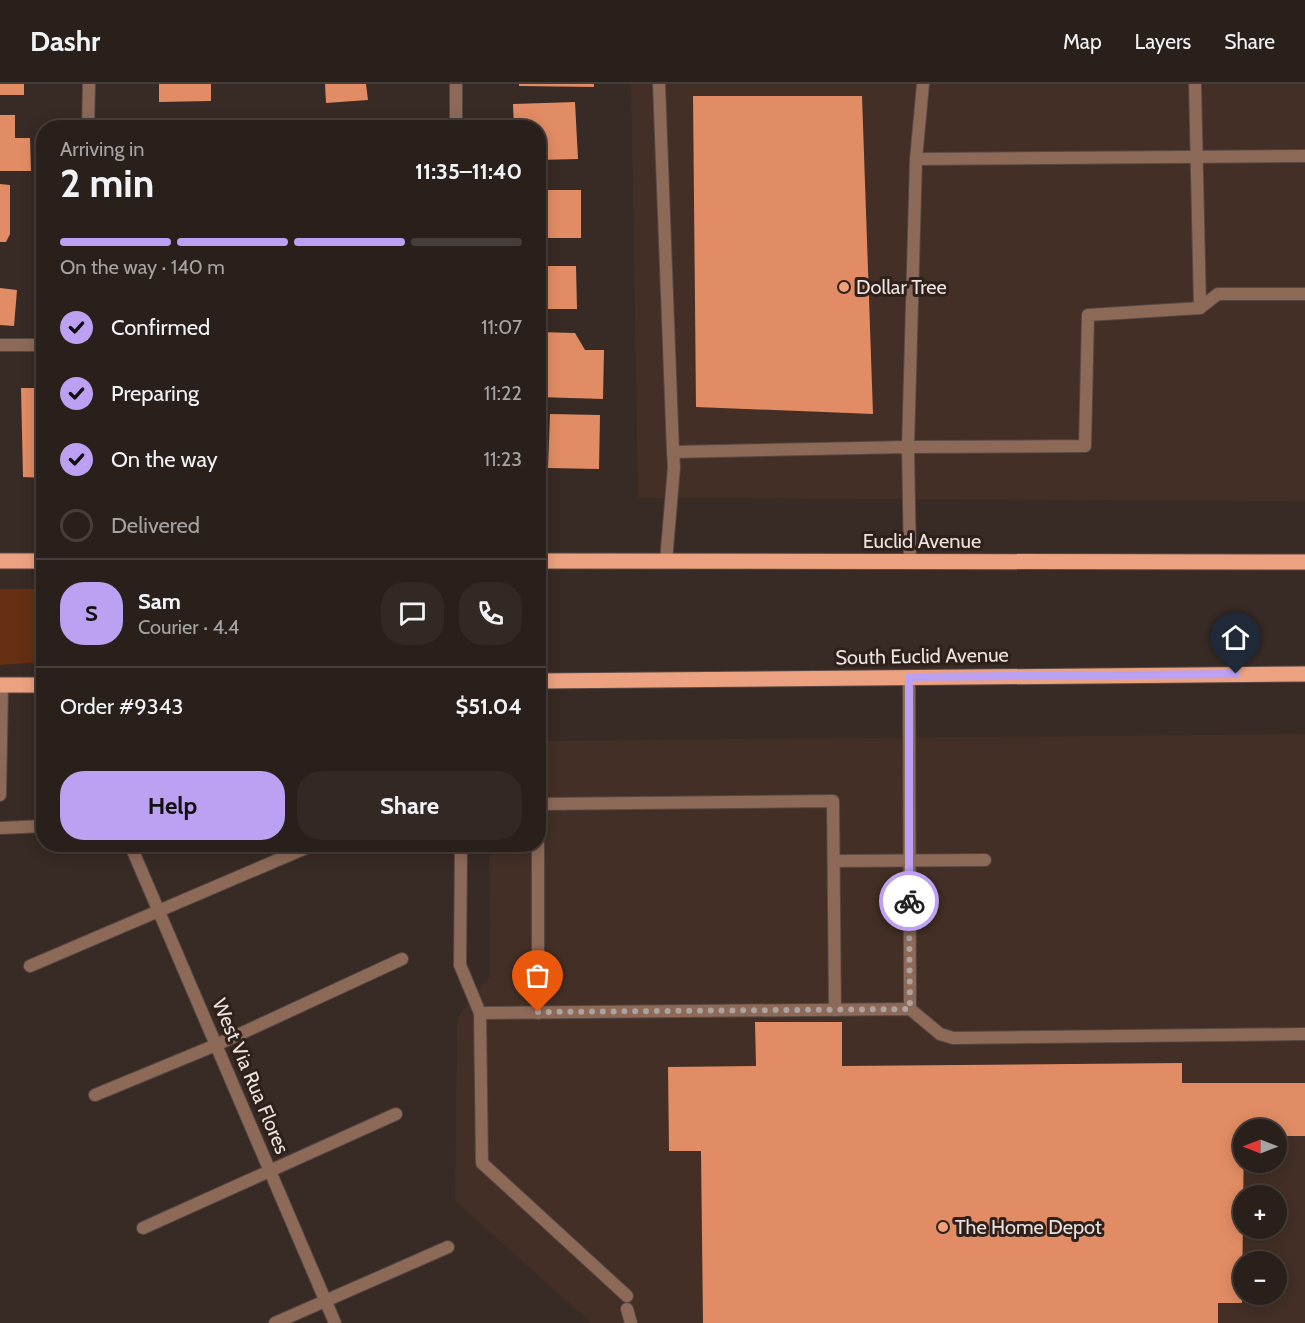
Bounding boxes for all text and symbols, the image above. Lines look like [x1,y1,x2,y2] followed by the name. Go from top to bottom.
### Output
[30,24,100,58] text: Dashr
[1063,29,1102,54] text: Map
[1135,29,1191,54] text: Layers
[1224,29,1275,54] text: Share
[60,137,144,161] text: Arriving in
[415,158,522,185] text: 11:35–11:40
[60,159,154,207] text: 2 min
[60,255,225,279] text: On the way · 140 m
[856,275,947,299] place label: Dollar Tree
[837,280,851,294] marker: Dollar Tree
[60,311,93,344] icon: check
[111,314,210,341] text: Confirmed
[481,315,522,339] text: 11:07
[60,377,93,410] icon: check
[111,380,199,407] text: Preparing
[484,381,522,405] text: 11:22
[60,443,93,476] icon: check
[111,446,218,473] text: On the way
[484,447,522,471] text: 11:23
[111,512,200,539] text: Delivered
[863,529,981,553] street label: Euclid Avenue
[381,582,444,645] button: chat
[459,582,522,645] button: phone
[138,588,181,615] text: Sam
[85,600,98,627] text: S
[1210,612,1261,674] pin
[138,615,239,639] text: Courier · 4.4
[1219,621,1252,654] icon: home
[835,642,1009,670] street label: South Euclid Avenue
[60,693,183,720] text: Order #9343
[455,693,522,720] text: $51.04
[60,771,285,840] button: Help
[297,771,522,840] button: Share
[879,871,939,931] courier
[893,885,926,918] icon: bike
[512,950,563,1012] pin
[521,959,554,992] icon: bag
[207,995,295,1157] street label: West Via Rua Flores
[1233,1119,1287,1173] north arrow
[1233,1119,1287,1305] map controls
[1233,1185,1287,1239] button: +
[955,1215,1102,1239] place label: The Home Depot
[936,1220,950,1234] marker: The Home Depot
[1233,1251,1287,1305] button: −

